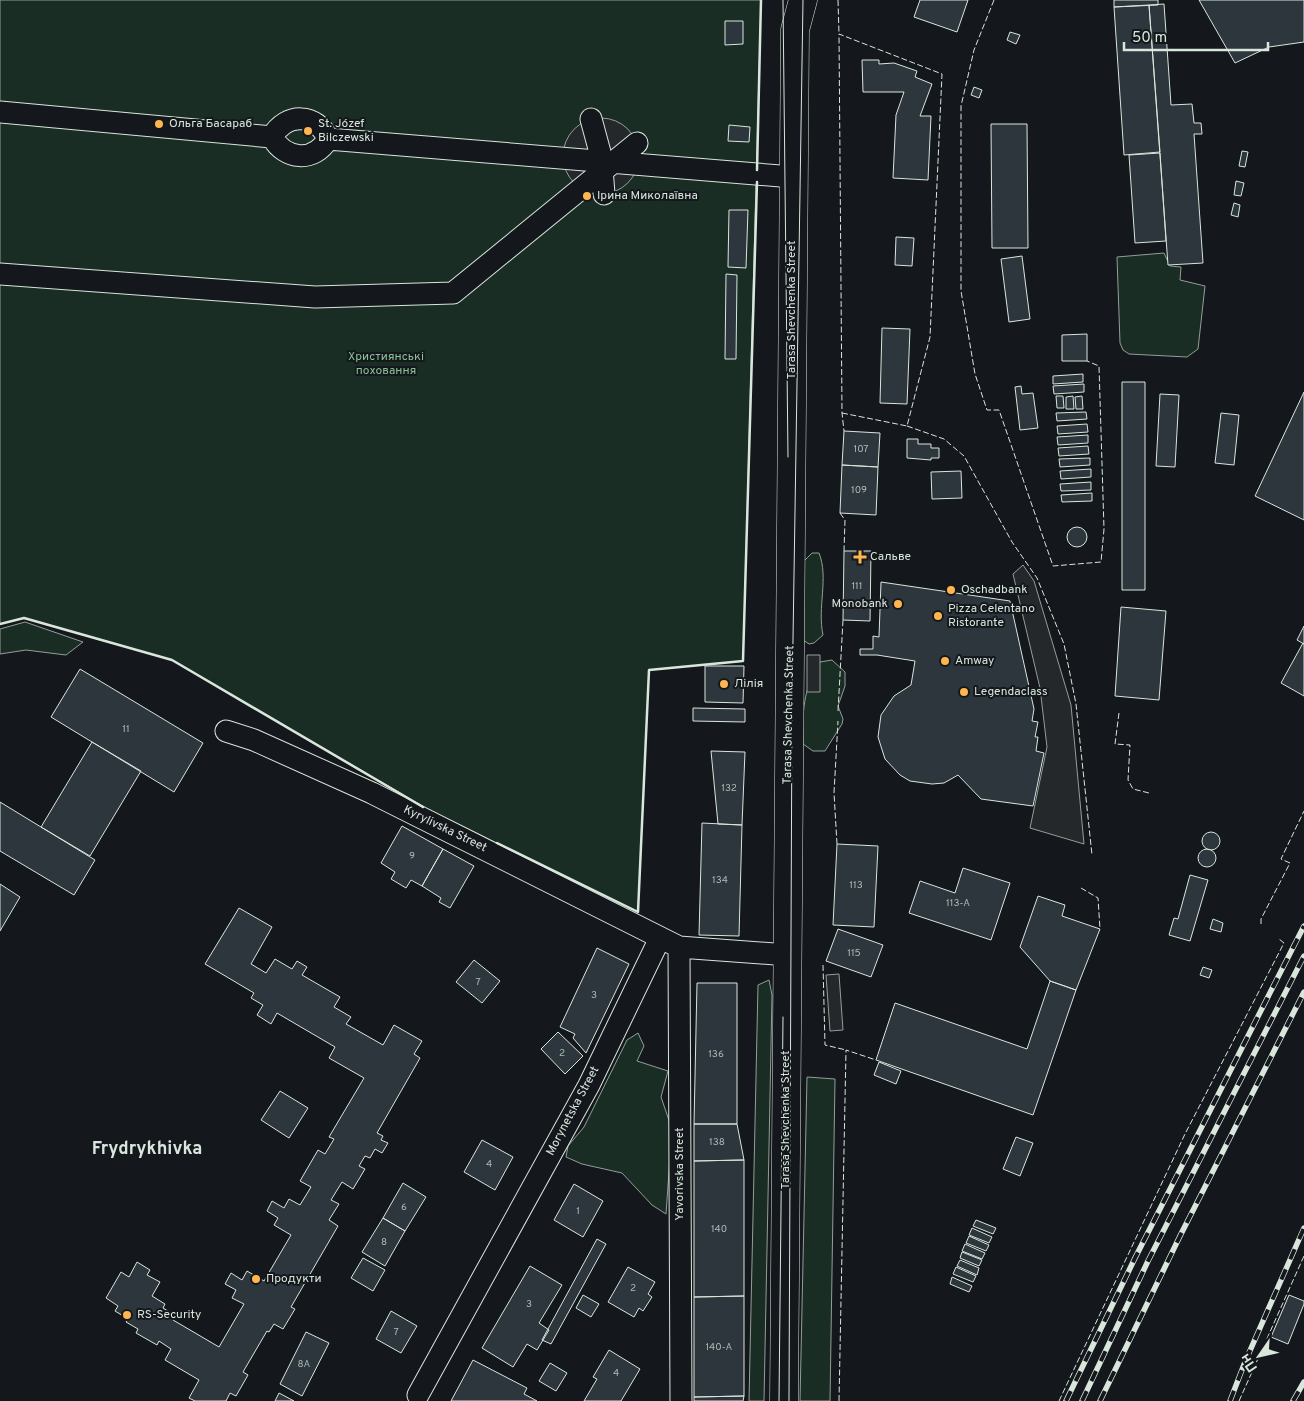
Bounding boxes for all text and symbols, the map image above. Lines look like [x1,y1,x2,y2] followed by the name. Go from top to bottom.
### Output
[1124,20,1268,52] scale bar
[1132,29,1167,48] text: 50 m
[169,116,253,132] place label: Ольга Басараб
[318,116,374,146] place label: St. Józef Bilczewski
[153,118,165,130] marker: Ольга Басараб
[302,125,314,137] marker: St. Józef Bilczewski
[597,188,698,204] place label: Ірина Миколаївна
[581,190,593,202] marker: Ірина Миколаївна
[784,241,800,380] street label: Tarasa Shevchenka Street
[348,349,424,379] park label: Християнські поховання
[853,443,869,456] house number: 107
[851,484,867,497] house number: 109
[870,549,911,565] place label: Сальве
[854,551,866,563] marker: Сальве
[851,580,863,593] house number: 111
[961,582,1028,598] place label: Oschadbank
[945,584,957,596] marker: Oschadbank
[832,596,888,612] place label: Monobank
[892,598,904,610] marker: Monobank
[948,601,1035,631] place label: Pizza Celentano Ristorante
[932,610,944,622] marker: Pizza Celentano Ristorante
[780,645,798,785] street label: Tarasa Shevchenka Street
[955,653,994,669] place label: Amway
[939,655,951,667] marker: Amway
[734,676,763,692] place label: Лілія
[718,678,730,690] marker: Лілія
[974,684,1048,700] place label: Legendaclass
[958,686,970,698] marker: Legendaclass
[122,723,130,736] house number: 11
[721,782,737,795] house number: 132
[401,802,489,856] street label: Kyrylivska Street
[409,850,415,863] house number: 9
[712,874,728,887] house number: 134
[849,879,863,892] house number: 113
[946,897,970,910] house number: 113-А
[847,947,861,960] house number: 115
[475,976,481,989] house number: 7
[591,989,597,1002] house number: 3
[559,1047,565,1060] house number: 2
[708,1048,724,1061] house number: 136
[778,1051,794,1190] street label: Tarasa Shevchenka Street
[543,1063,603,1159] street label: Morynetska Street
[672,1127,688,1221] street label: Yavorivska Street
[709,1136,725,1149] house number: 138
[92,1138,202,1161] district label: Frydrykhivka
[486,1158,492,1171] house number: 4
[401,1201,407,1214] house number: 6
[576,1205,580,1218] house number: 1
[711,1223,727,1236] house number: 140
[381,1236,387,1249] house number: 8
[266,1271,322,1287] place label: Продукти
[250,1273,262,1285] marker: Продукти
[630,1282,636,1295] house number: 2
[526,1298,532,1311] house number: 3
[137,1307,201,1323] place label: RS-Security
[121,1309,133,1321] marker: RS-Security
[393,1326,399,1339] house number: 7
[1234,1331,1284,1381] north arrow
[706,1341,733,1354] house number: 140-А
[1237,1350,1262,1375] text: Пн
[298,1358,311,1371] house number: 8А
[613,1367,619,1380] house number: 4

